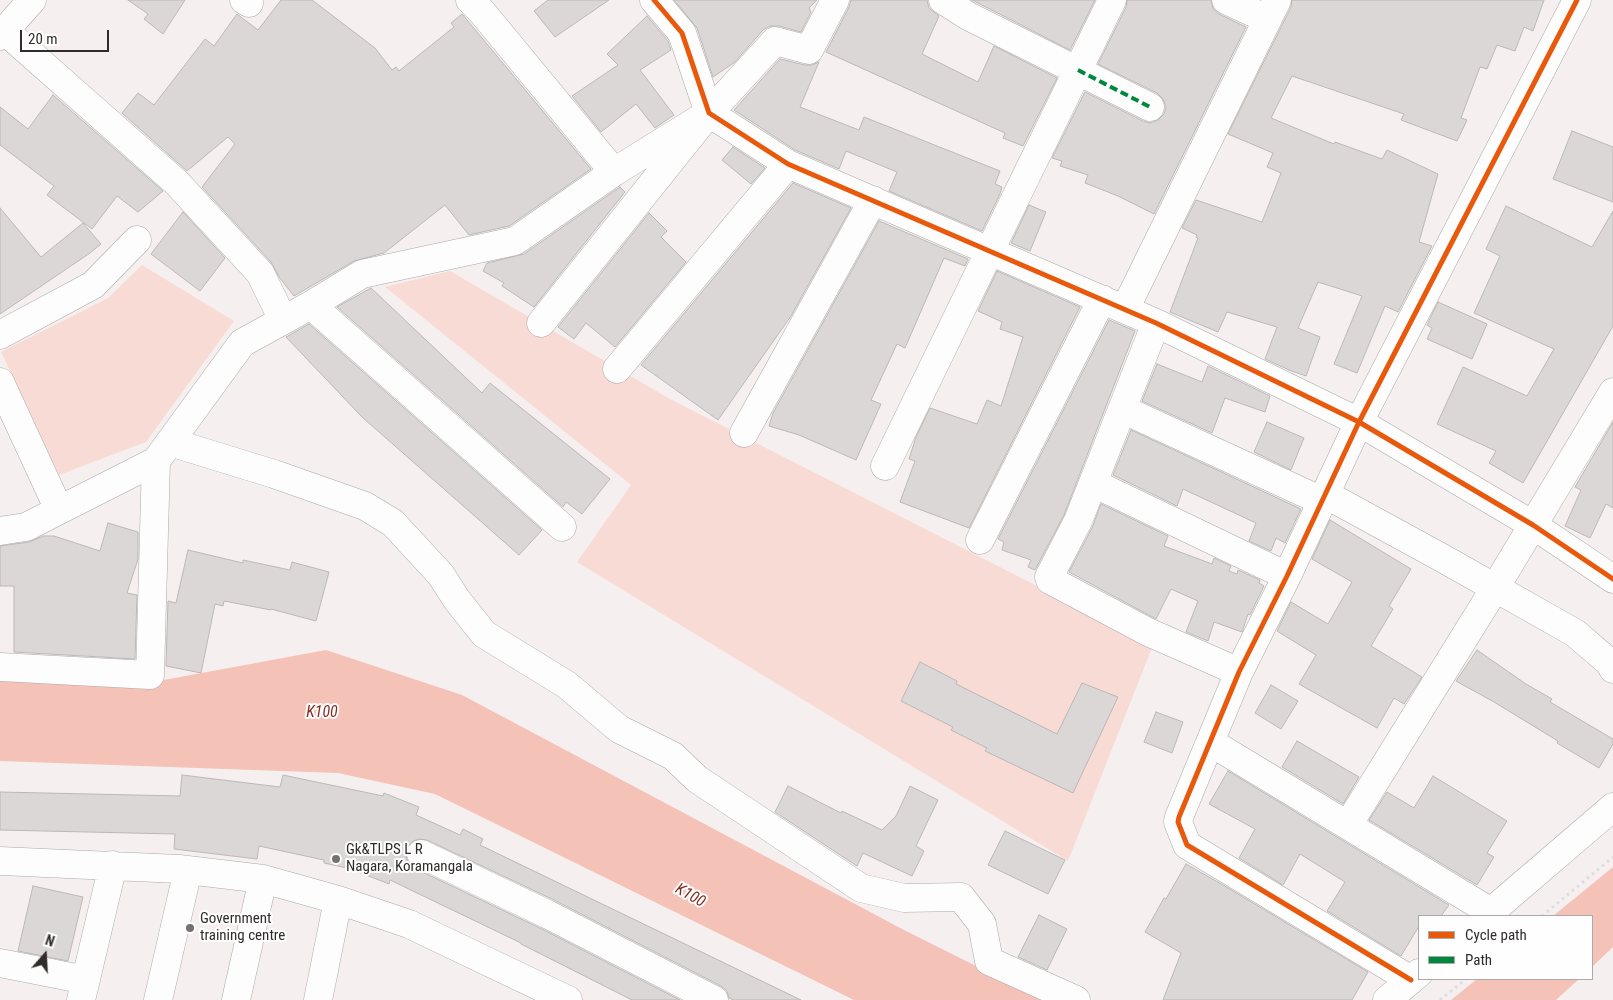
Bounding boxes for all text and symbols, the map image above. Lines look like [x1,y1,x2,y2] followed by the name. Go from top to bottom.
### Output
[22,20,111,52] scale bar
[28,30,58,48] text: 20 m
[306,703,338,723] water label: K100
[346,841,473,876] place label: Gk&TLPS L R Nagara, Koramangala
[330,853,342,865] marker: Gk&TLPS L R Nagara, Koramangala
[672,880,708,912] water label: K100
[200,910,285,945] place label: Government training centre
[1418,915,1593,980] legend
[184,922,196,934] marker: Government training centre
[1465,926,1527,944] text: Cycle path
[20,930,70,980] north arrow
[43,932,57,950] text: N
[1465,951,1492,969] text: Path

